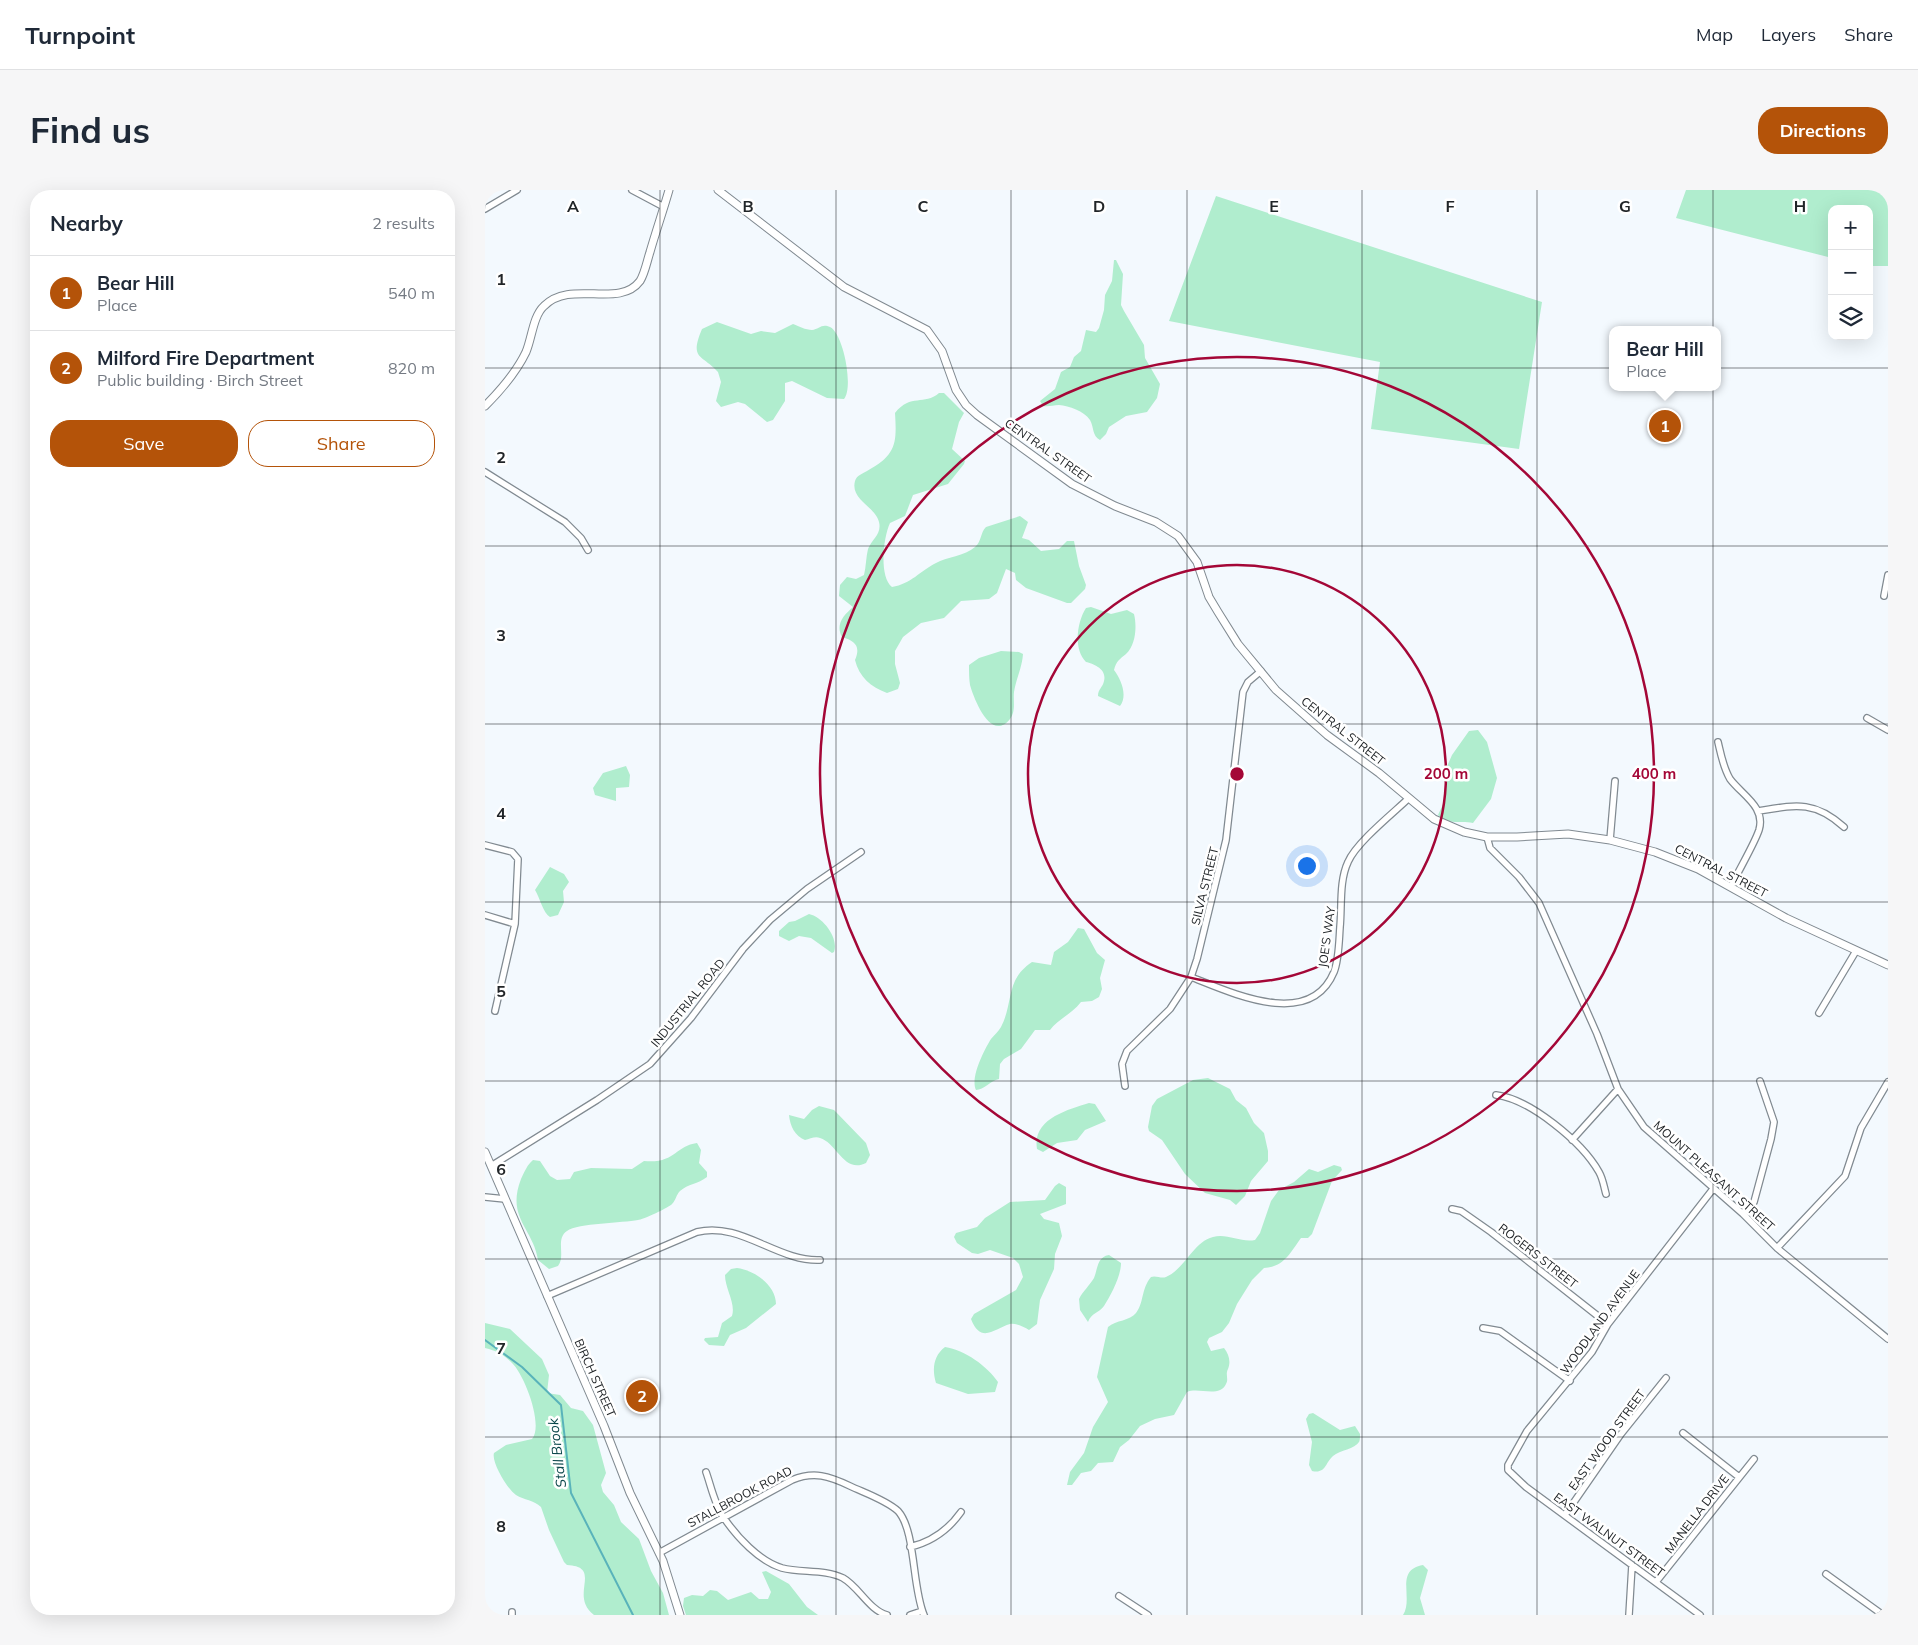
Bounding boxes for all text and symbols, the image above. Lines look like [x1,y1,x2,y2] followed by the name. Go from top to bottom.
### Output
[25,20,135,50] text: Turnpoint
[1696,23,1733,46] text: Map
[1761,23,1816,46] text: Layers
[1844,23,1893,46] text: Share
[1758,107,1888,154] button: Directions
[30,108,150,152] text: Find us
[567,196,579,216] text: A
[742,196,754,216] text: B
[918,196,929,216] text: C
[1093,196,1105,216] text: D
[1269,196,1279,216] text: E
[1445,196,1455,216] text: F
[1619,196,1631,216] text: G
[1794,196,1806,216] text: H
[1828,205,1873,340] map controls
[1828,205,1873,250] button: +
[50,210,123,236] text: Nearby
[372,213,435,233] text: 2 results
[1828,250,1873,295] button: −
[496,269,506,289] text: 1
[97,271,175,295] text: Bear Hill
[61,283,71,303] text: 1
[388,283,435,303] text: 540 m
[97,295,137,315] text: Place
[1828,295,1873,340] button: layers
[1609,326,1721,391] popup
[1626,337,1704,361] text: Bear Hill
[97,346,314,370] text: Milford Fire Department
[61,358,71,378] text: 2
[388,358,435,378] text: 820 m
[1626,361,1667,381] text: Place
[97,370,303,390] text: Public building · Birch Street
[1649,407,1681,445] pin: 1
[1002,415,1095,486] street label: CENTRAL STREET
[50,420,238,467] button: Save
[248,420,435,467] button: Share
[496,447,506,467] text: 2
[496,625,506,645] text: 3
[1298,693,1389,768] street label: CENTRAL STREET
[1424,764,1468,783] text: 200 m
[1632,764,1676,783] text: 400 m
[1228,765,1246,783] centre of rings
[496,803,506,823] text: 4
[1672,841,1771,901] street label: CENTRAL STREET
[1188,845,1222,926] street label: SILVA STREET
[1294,853,1320,879] your location
[1315,905,1338,968] street label: JOE'S WAY
[647,955,728,1050] street label: INDUSTRIAL ROAD
[496,981,506,1001] text: 5
[1651,1117,1778,1234] street label: MOUNT PLEASANT STREET
[496,1159,506,1179] text: 6
[1496,1220,1581,1292] street label: ROGERS STREET
[1557,1267,1642,1377] street label: WOODLAND AVENUE
[571,1336,620,1420] street label: BIRCH STREET
[496,1338,506,1358] text: 7
[626,1377,658,1415] pin: 2
[1565,1386,1649,1493] street label: EAST WOOD STREET
[544,1416,570,1489] water label: Stall Brook
[685,1463,795,1530] street label: STALLBROOK ROAD
[1661,1471,1732,1556] street label: MANELLA DRIVE
[1551,1489,1668,1580] street label: EAST WALNUT STREET
[496,1516,506,1536] text: 8

